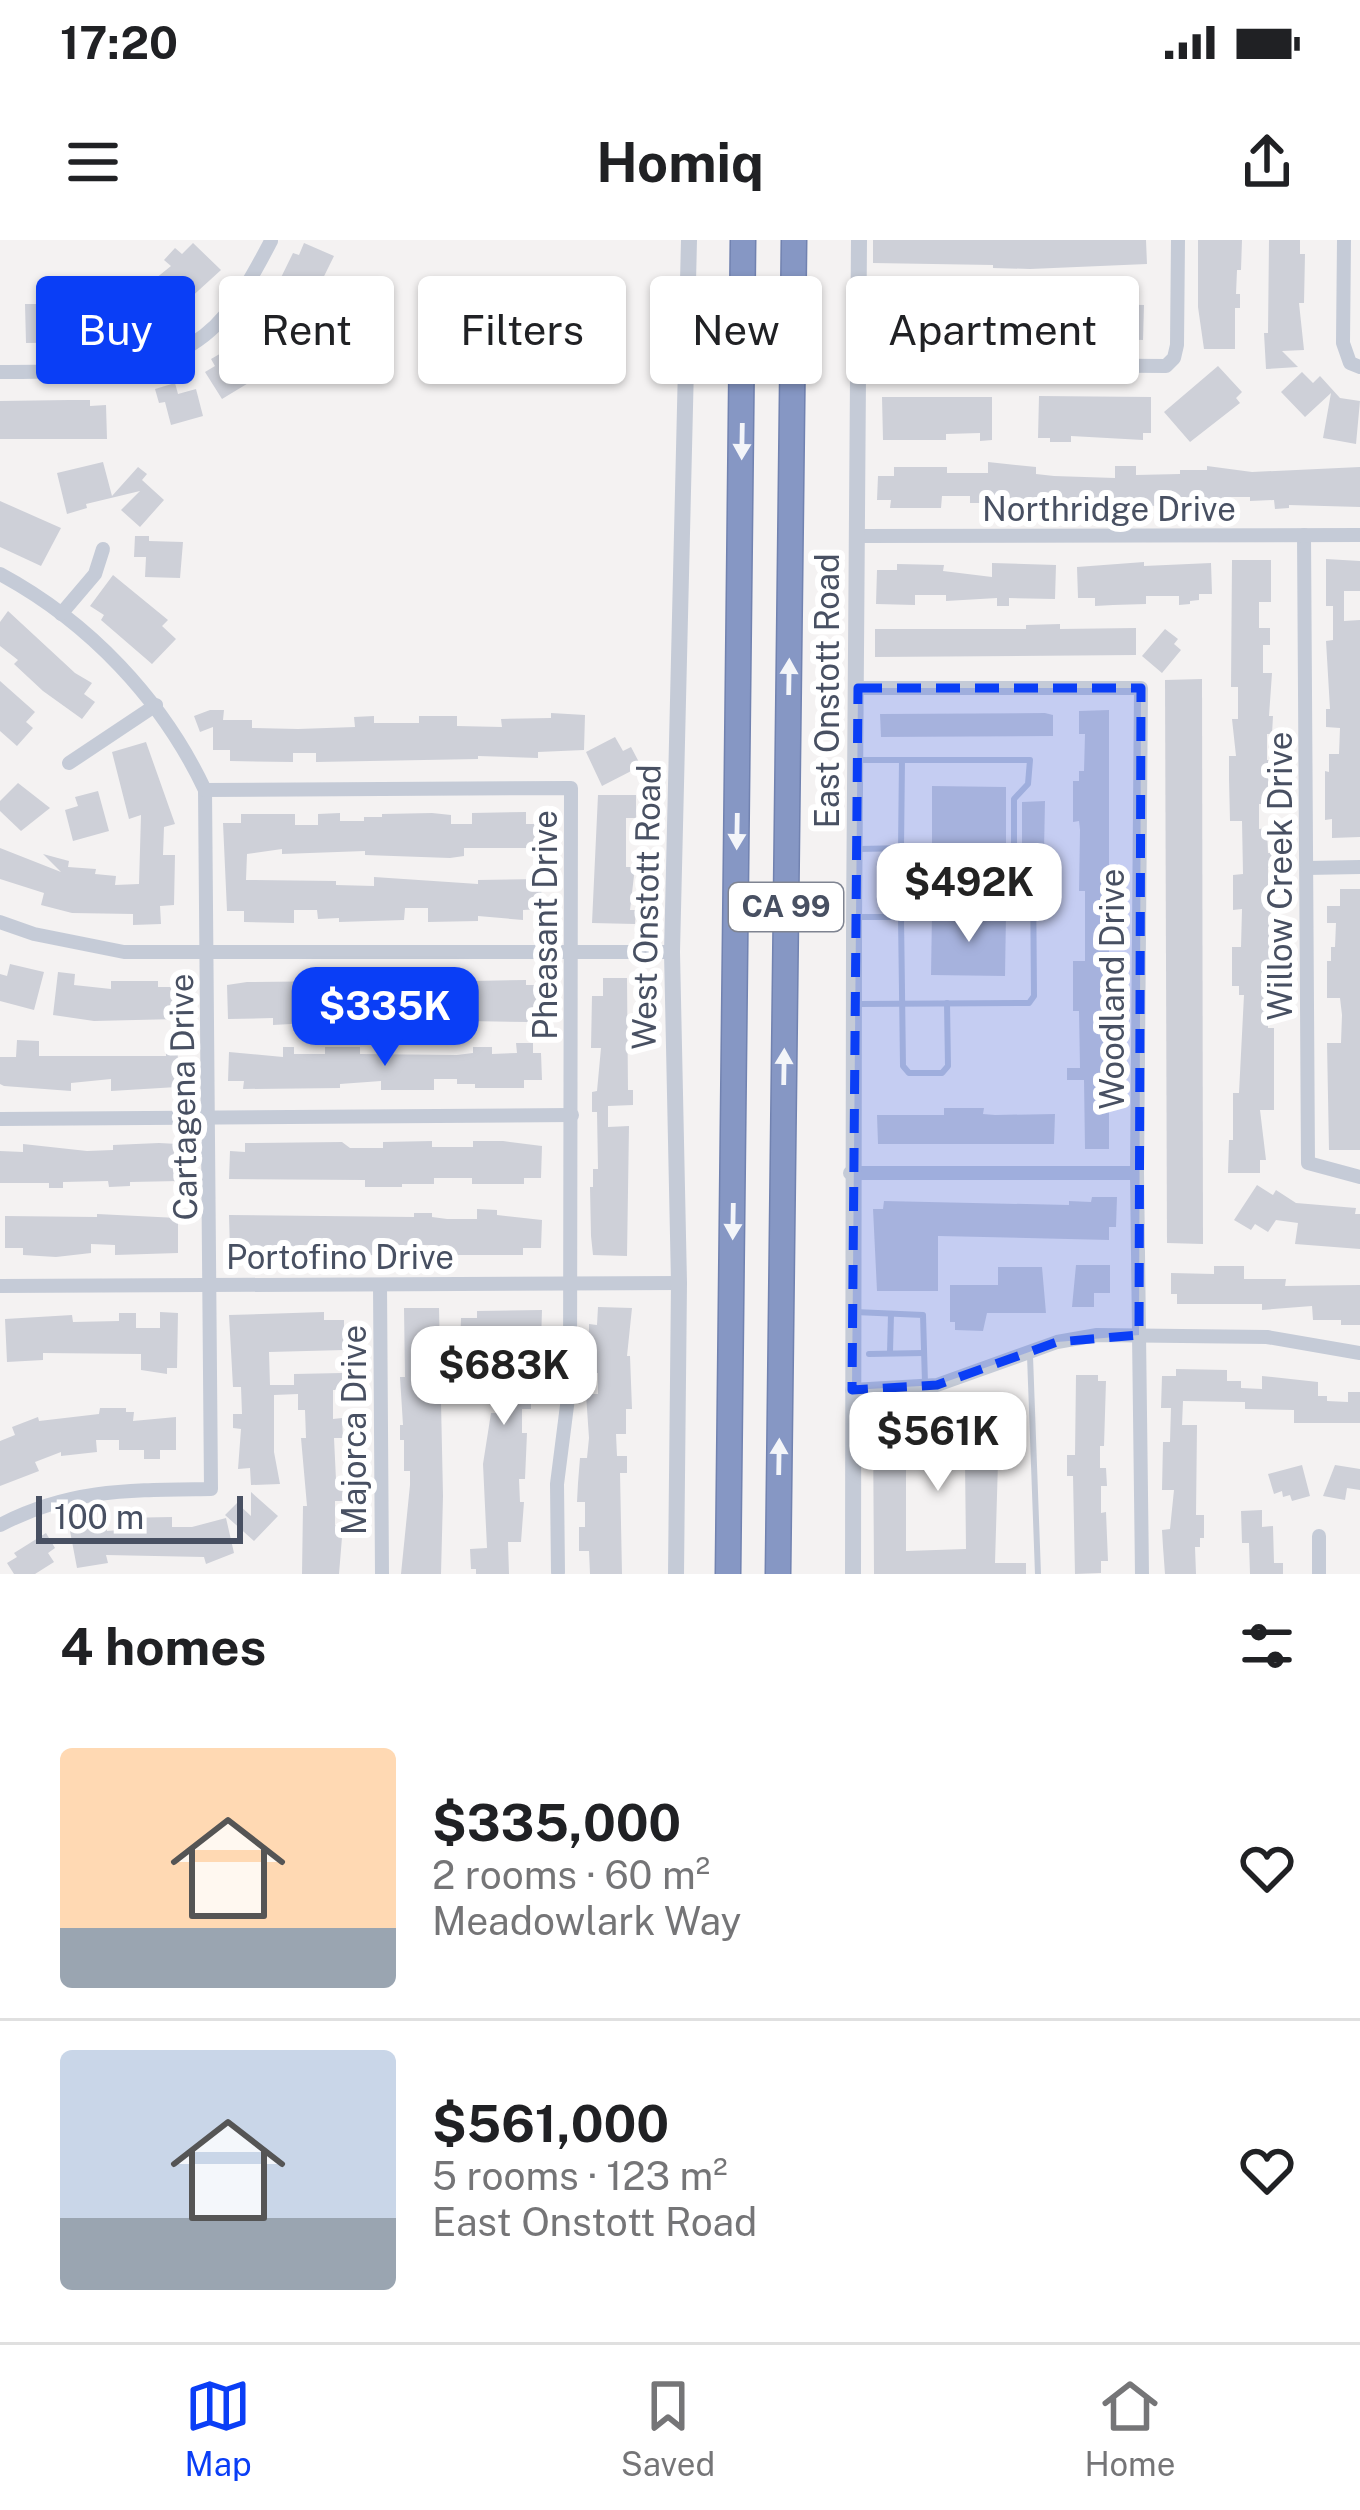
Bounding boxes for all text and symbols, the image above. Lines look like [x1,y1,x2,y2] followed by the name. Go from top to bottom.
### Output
[60,16,178,69] text: 17:20
[60,129,126,195] icon: menu
[1234,129,1300,195] icon: share
[596,131,764,194] text: Homiq
[36,276,195,384] chip: Buy
[219,276,394,384] chip: Rent
[418,276,626,384] chip: Filters
[650,276,822,384] chip: New
[846,276,1139,384] chip: Apartment
[732,423,752,461] one-way arrow
[982,490,1236,528] street label: Northridge Drive
[808,553,846,829] street label: East Onstott Road
[780,657,799,695] one-way arrow
[1261,732,1299,1020] street label: Willow Creek Drive
[625,764,667,1050] street label: West Onstott Road
[526,810,564,1040] street label: Pheasant Drive
[728,813,747,851] one-way arrow
[885,843,1053,945] pin: $492K
[904,859,1034,905] text: $492K
[1093,869,1131,1110] street label: Woodland Drive
[729,883,843,931] road number: CA 99
[301,967,469,1069] pin: $335K
[162,973,204,1221] street label: Cartagena Drive
[319,983,451,1029] text: $335K
[775,1047,794,1085] one-way arrow
[723,1203,742,1241] one-way arrow
[226,1238,454,1276] street label: Portofino Drive
[335,1325,373,1535] street label: Majorca Drive
[420,1326,588,1428] pin: $683K
[438,1342,570,1388] text: $683K
[854,1392,1022,1494] pin: $561K
[876,1408,1000,1454] text: $561K
[770,1437,789,1475] one-way arrow
[36,1490,243,1543] scale bar
[54,1498,144,1536] text: 100 m
[1234,1613,1300,1679] icon: filters
[60,1617,266,1676] text: 4 homes
[432,1793,681,1852] text: $335,000
[156,1796,300,1940] icon: home
[1234,1835,1300,1901] icon: heart
[432,1852,710,1898] text: 2 rooms · 60 m²
[432,1898,741,1944] text: Meadowlark Way
[432,2094,669,2153] text: $561,000
[156,2098,300,2242] icon: home
[1234,2137,1300,2203] icon: heart
[432,2153,728,2199] text: 5 rooms · 123 m²
[432,2199,757,2245] text: East Onstott Road
[185,2373,252,2483] tab: Map
[621,2373,715,2483] tab: Saved
[1084,2373,1175,2483] tab: Home

